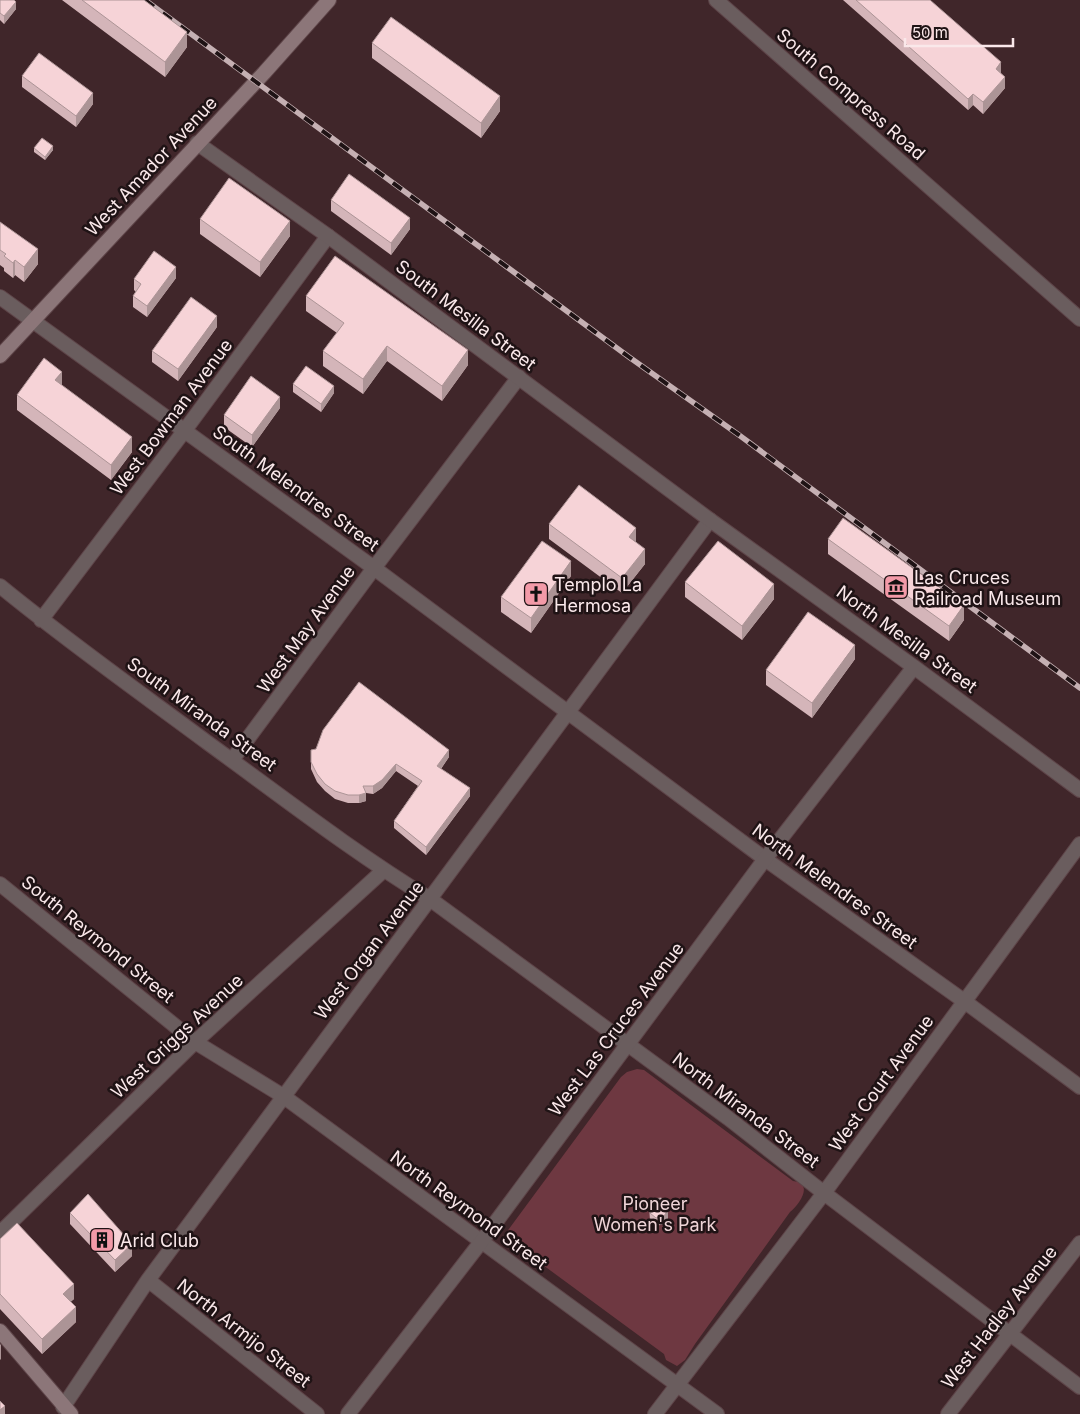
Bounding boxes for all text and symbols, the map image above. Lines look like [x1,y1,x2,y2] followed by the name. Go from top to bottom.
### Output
[905,15,1012,47] scale bar
[912,23,948,42] text: 50 m
[773,24,929,164] street label: South Compress Road
[81,92,221,240] street label: West Amador Avenue
[392,255,540,375] street label: South Mesilla Street
[106,335,236,499] street label: West Bowman Avenue
[209,421,383,555] street label: South Melendres Street
[253,561,359,697] street label: West May Avenue
[914,567,1061,609] place label: Las Cruces Railroad Museum
[554,574,642,616] place label: Templo La Hermosa
[883,574,909,600] museum icon: Las Cruces Railroad Museum
[523,581,549,607] church icon: Templo La Hermosa
[833,581,981,697] street label: North Mesilla Street
[123,653,281,775] street label: South Miranda Street
[748,819,922,953] street label: North Melendres Street
[17,871,179,1007] street label: South Reymond Street
[310,877,428,1023] street label: West Organ Avenue
[544,938,688,1120] street label: West Las Cruces Avenue
[107,969,247,1103] street label: West Griggs Avenue
[824,1011,938,1155] street label: West Court Avenue
[669,1048,824,1172] street label: North Miranda Street
[387,1146,552,1274] street label: North Reymond Street
[593,1193,717,1235] park label: Pioneer Women's Park
[89,1227,115,1253] building icon: Arid Club
[120,1230,199,1251] place label: Arid Club
[937,1242,1061,1392] street label: West Hadley Avenue
[173,1274,315,1392] street label: North Armijo Street

